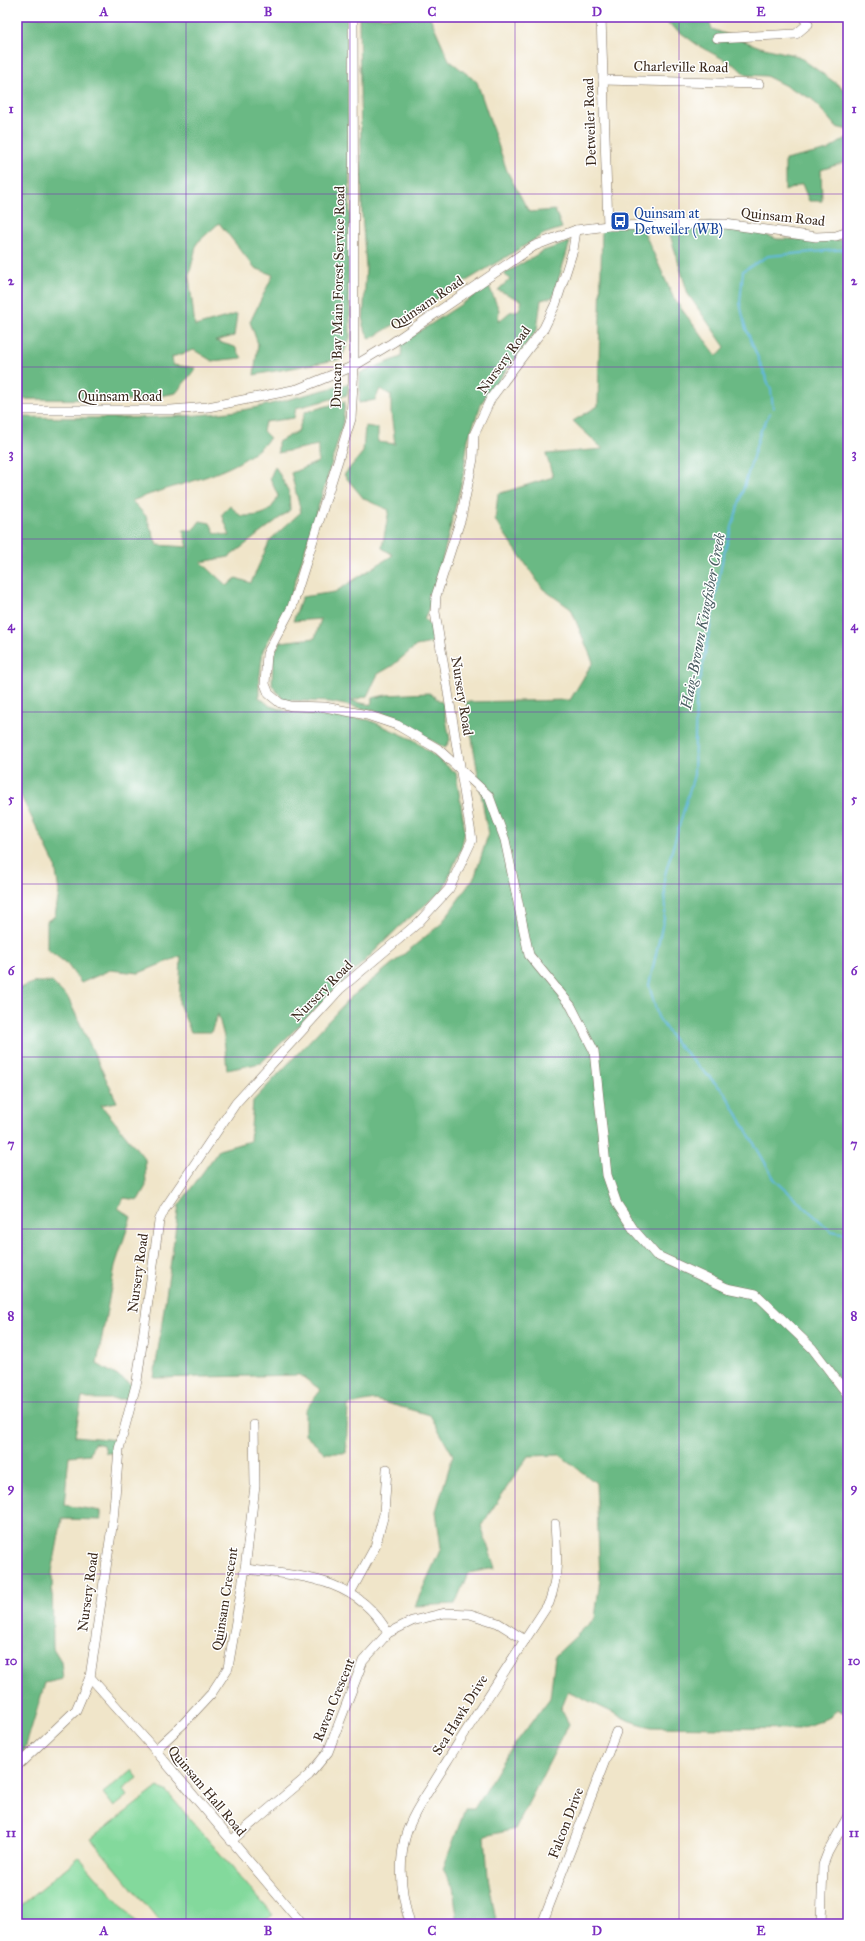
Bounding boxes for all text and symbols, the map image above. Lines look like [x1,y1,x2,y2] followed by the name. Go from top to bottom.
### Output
[99,4,109,20] text: A
[264,4,273,20] text: B
[428,4,437,20] text: C
[592,4,602,20] text: D
[756,4,766,20] text: E
[633,58,729,76] street label: Charleville Road
[580,78,600,166] street label: Detweiler Road
[8,101,14,117] text: 1
[851,101,857,117] text: 1
[328,186,348,408] street label: Duncan Bay Main Forest Service Road
[740,204,826,230] street label: Quinsam Road
[634,205,723,239] place label: Quinsam at Detweiler (WB)
[609,210,631,232] bus stop icon: Quinsam at Detweiler (WB)
[387,272,467,334] street label: Quinsam Road
[8,273,15,289] text: 2
[851,273,858,289] text: 2
[474,323,534,397] street label: Nursery Road
[78,388,162,405] street label: Quinsam Road
[8,446,14,462] text: 3
[851,446,857,462] text: 3
[677,531,729,712] water label: Haig-Brown Kingfisher Creek
[7,618,15,634] text: 4
[850,618,858,634] text: 4
[447,655,477,737] street label: Nursery Road
[8,791,15,807] text: 5
[851,791,858,807] text: 5
[288,957,356,1025] street label: Nursery Road
[8,963,16,979] text: 6
[851,963,859,979] text: 6
[8,1136,15,1152] text: 7
[851,1136,858,1152] text: 7
[124,1232,152,1314] street label: Nursery Road
[8,1308,15,1324] text: 8
[851,1308,858,1324] text: 8
[8,1480,15,1496] text: 9
[851,1480,858,1496] text: 9
[208,1546,242,1652] street label: Quinsam Crescent
[74,1551,102,1633] street label: Nursery Road
[5,1653,18,1669] text: 10
[848,1653,861,1669] text: 10
[310,1656,358,1744] street label: Raven Crescent
[428,1671,492,1758] street label: Sea Hawk Drive
[164,1742,250,1840] street label: Quinsam Hall Road
[545,1785,587,1861] street label: Falcon Drive
[6,1825,16,1841] text: 11
[849,1825,859,1841] text: 11
[99,1923,109,1939] text: A
[264,1923,273,1939] text: B
[428,1923,437,1939] text: C
[592,1923,602,1939] text: D
[756,1923,766,1939] text: E

